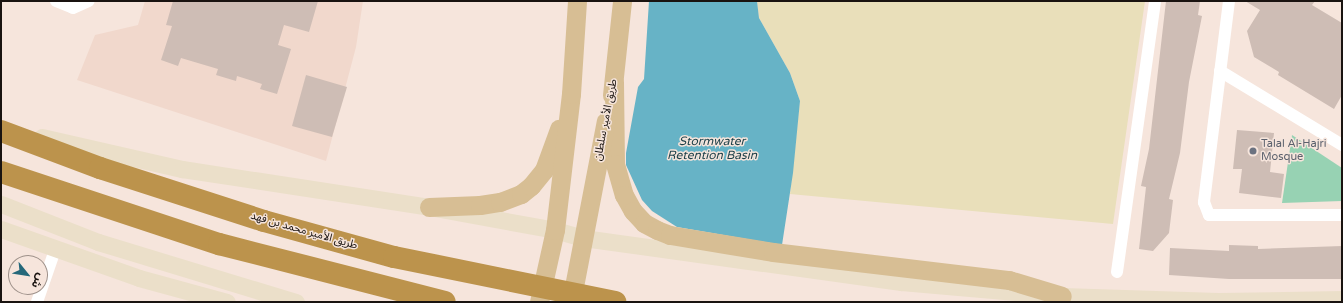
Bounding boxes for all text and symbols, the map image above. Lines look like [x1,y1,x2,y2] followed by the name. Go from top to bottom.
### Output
[592,78,620,162] street label: طريق الأمير سلطان
[667,135,757,163] water label: Stormwater Retention Basin
[1261,138,1326,164] place label: Talal Al-Hajri Mosque
[1248,146,1258,156] marker: Talal Al-Hajri Mosque
[249,209,359,253] street label: طريق الأمير محمد بن فهد
[8,255,48,295] north arrow
[29,271,47,291] text: ش

